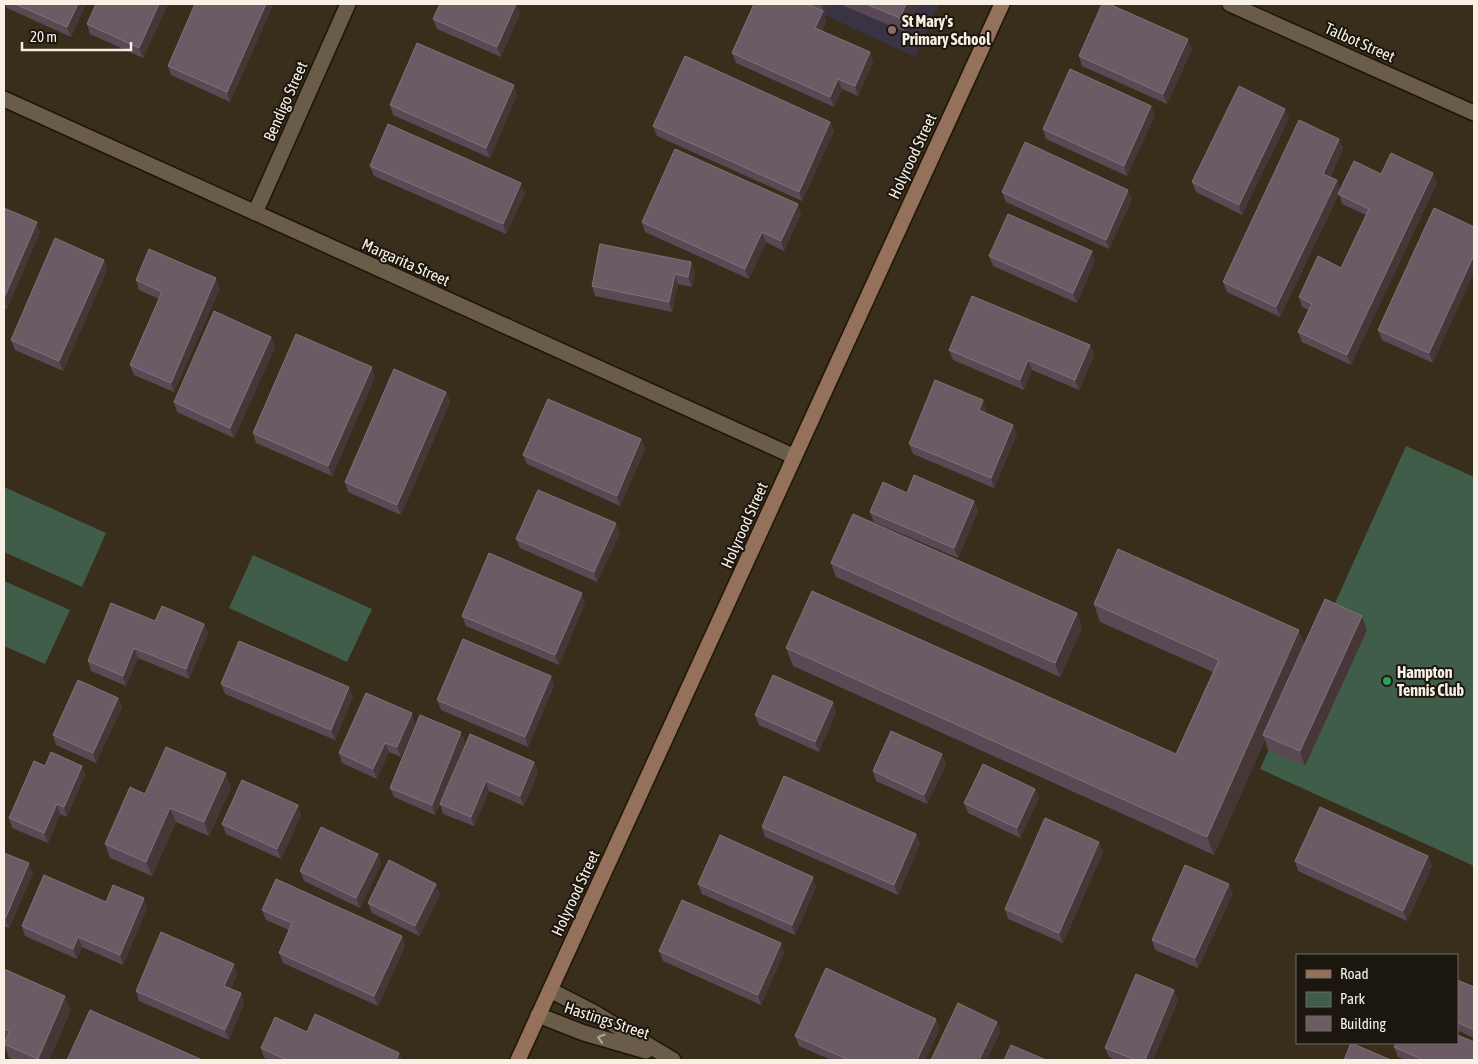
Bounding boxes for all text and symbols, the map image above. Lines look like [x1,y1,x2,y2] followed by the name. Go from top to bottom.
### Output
[902,12,991,48] place label: St Mary's Primary School
[1322,19,1398,66] street label: Talbot Street
[22,20,131,52] scale bar
[886,24,898,36] marker: St Mary's Primary School
[30,28,57,45] text: 20 m
[259,58,312,144] street label: Bendigo Street
[884,110,941,202] street label: Holyrood Street
[359,235,453,290] street label: Margarita Street
[717,479,772,571] street label: Holyrood Street
[1397,663,1465,699] place label: Hampton Tennis Club
[1381,675,1393,687] marker: Hampton Tennis Club
[547,847,604,939] street label: Holyrood Street
[1296,954,1458,1044] legend
[1340,965,1369,982] text: Road
[1340,990,1365,1007] text: Park
[562,998,652,1043] street label: Hastings Street
[1340,1015,1386,1032] text: Building
[597,1033,606,1043] one-way arrow

